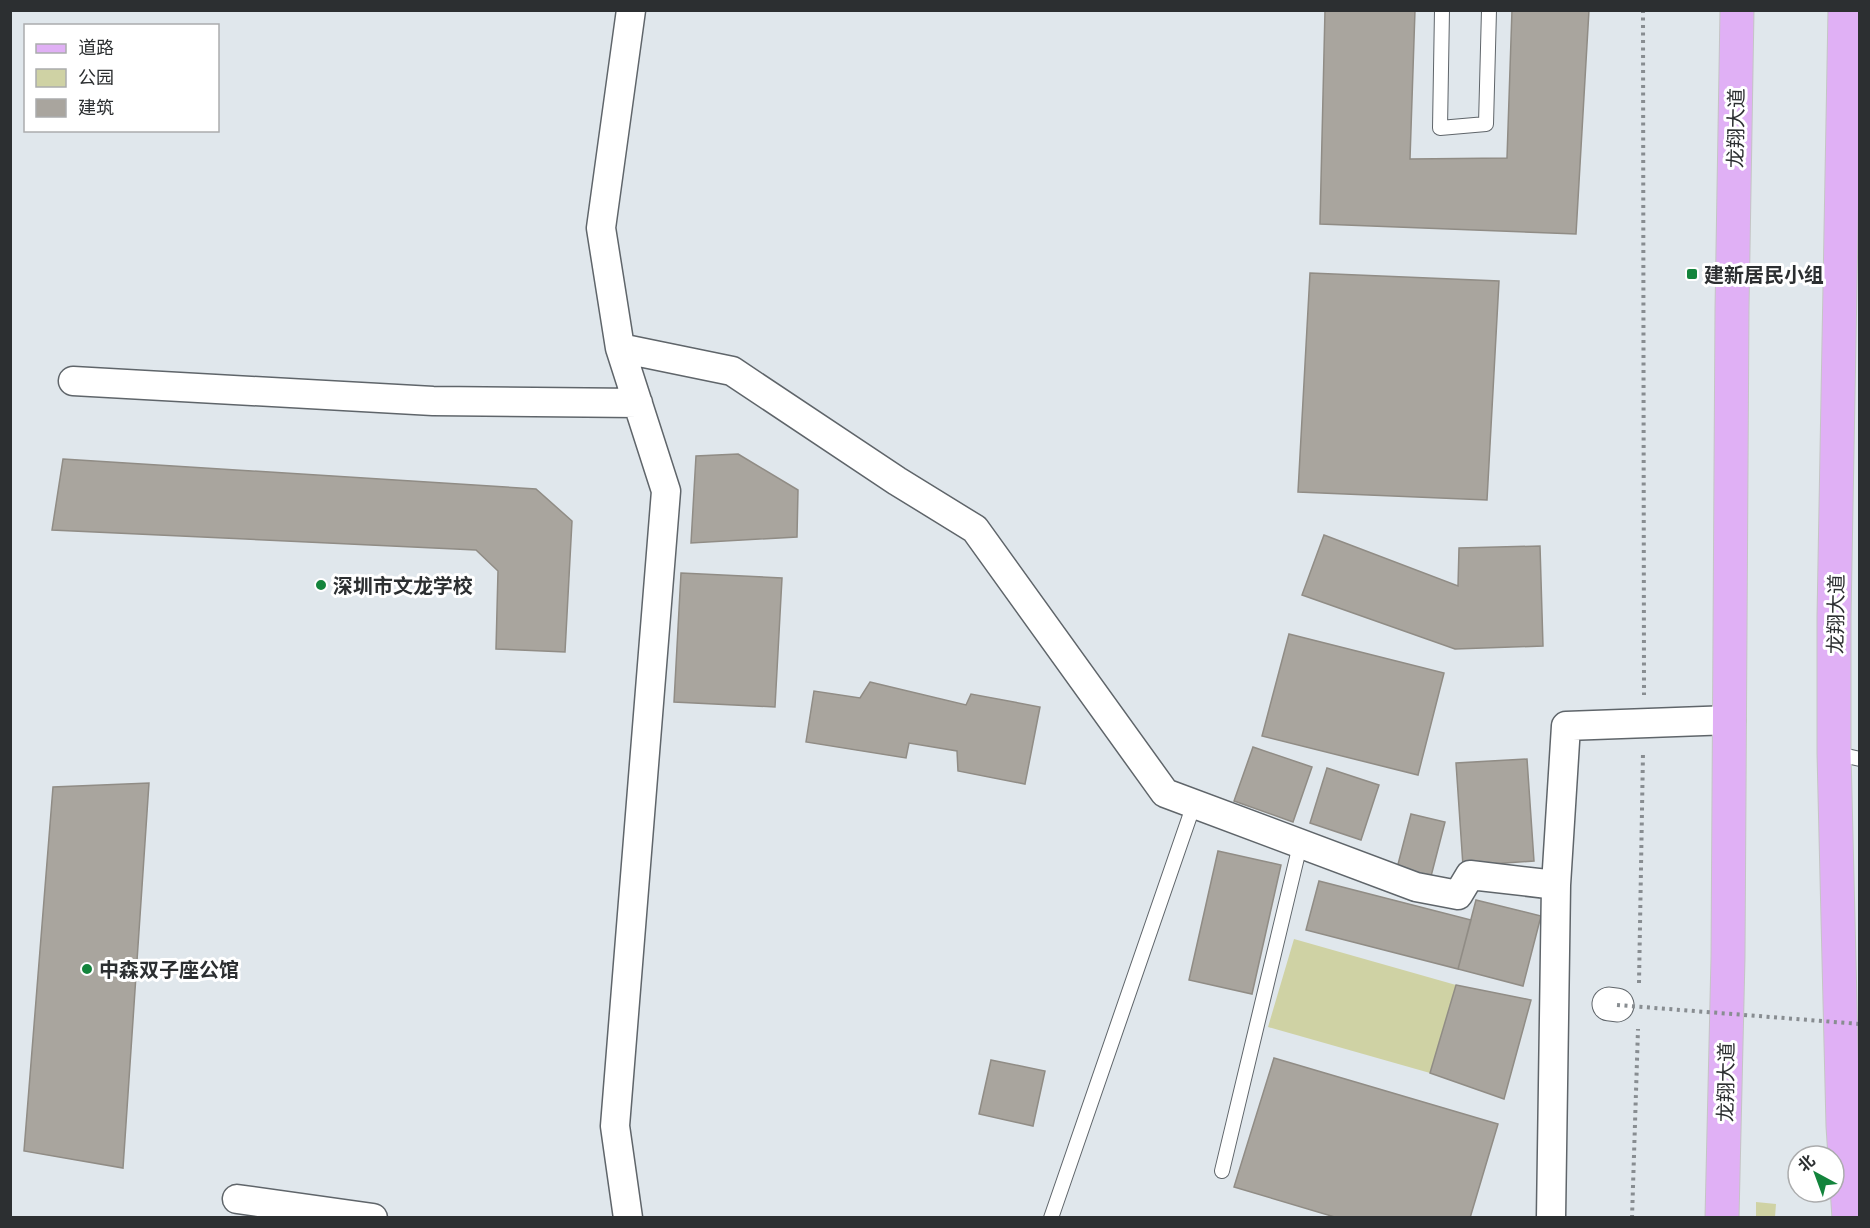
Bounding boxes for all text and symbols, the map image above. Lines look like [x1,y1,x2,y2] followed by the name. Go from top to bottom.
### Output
[24,24,219,132] legend
[78,36,114,58] text: 道路
[78,66,114,88] text: 公园
[1722,88,1748,168] street label: 龙翔大道
[78,96,114,118] text: 建筑
[1704,262,1824,286] place label: 建新居民小组
[1685,267,1699,281] marker: 建新居民小组
[333,573,473,597] place label: 深圳市文龙学校
[1822,574,1848,654] street label: 龙翔大道
[314,578,328,592] marker: 深圳市文龙学校
[99,957,239,981] place label: 中森双子座公馆
[80,962,94,976] marker: 中森双子座公馆
[1712,1042,1738,1122] street label: 龙翔大道
[1786,1144,1846,1204] north arrow
[1794,1150,1818,1175] text: 北

